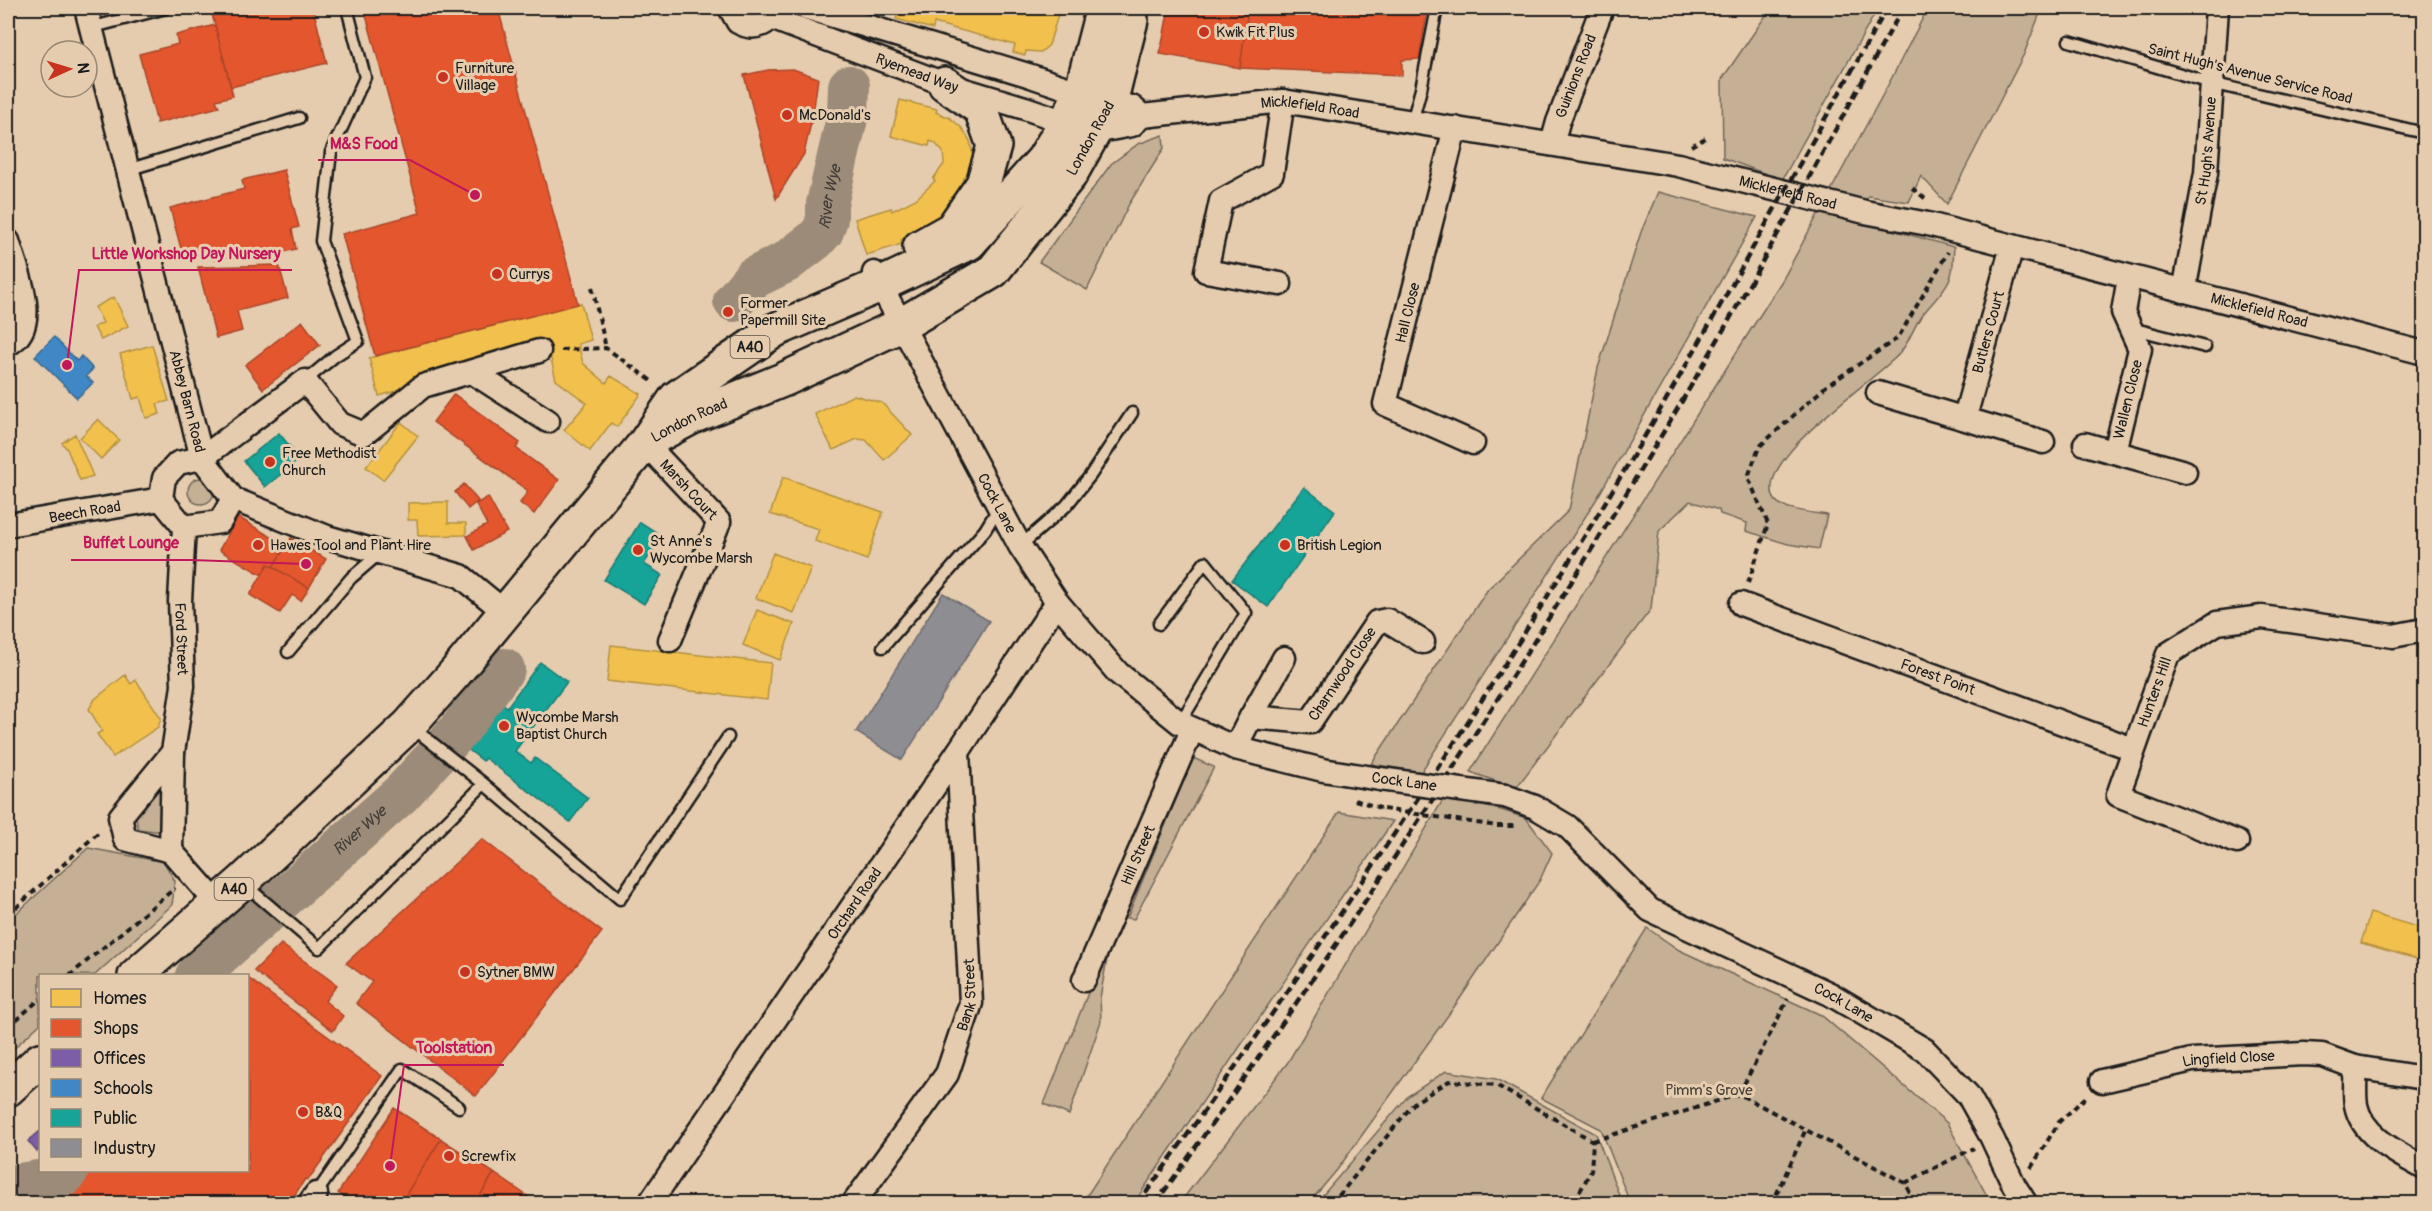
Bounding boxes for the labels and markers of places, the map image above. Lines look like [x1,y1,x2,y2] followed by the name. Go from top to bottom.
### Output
[1216,23,1295,42] place label: Kwik Fit Plus
[1197,25,1211,39] marker: Kwik Fit Plus
[455,59,515,95] place label: Furniture Village
[436,70,450,84] marker: Furniture Village
[799,106,871,125] place label: McDonald's
[780,108,794,122] marker: McDonald's
[318,126,410,160] callout: M&S Food
[79,236,292,270] callout: Little Workshop Day Nursery
[509,265,550,284] place label: Currys
[490,267,504,281] marker: Currys
[740,294,826,330] place label: Former Papermill Site
[721,305,735,319] marker: Former Papermill Site
[282,444,377,480] place label: Free Methodist Church
[263,455,277,469] marker: Free Methodist Church
[71,526,191,560] callout: Buffet Lounge
[650,532,753,568] place label: St Anne's Wycombe Marsh
[270,536,431,555] place label: Hawes Tool and Plant Hire
[1297,536,1382,555] place label: British Legion
[251,538,265,552] marker: Hawes Tool and Plant Hire
[1278,538,1292,552] marker: British Legion
[631,543,645,557] marker: St Anne's Wycombe Marsh
[516,708,619,744] place label: Wycombe Marsh Baptist Church
[497,719,511,733] marker: Wycombe Marsh Baptist Church
[477,963,555,982] place label: Sytner BMW
[458,965,472,979] marker: Sytner BMW
[404,1031,504,1065] callout: Toolstation
[315,1103,342,1122] place label: B&Q
[296,1105,310,1119] marker: B&Q
[461,1147,516,1166] place label: Screwfix
[442,1149,456,1163] marker: Screwfix

